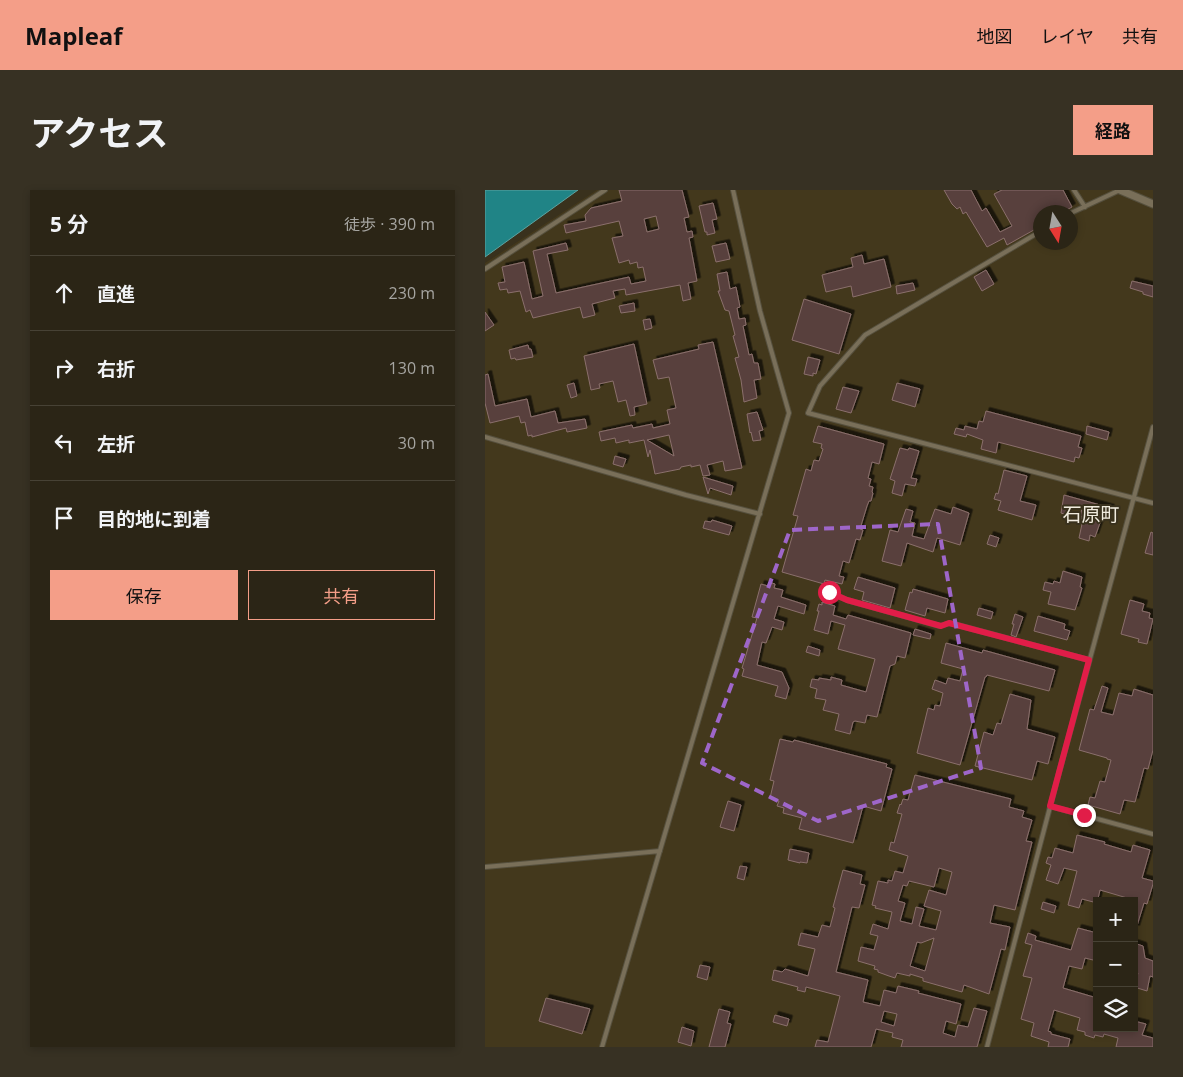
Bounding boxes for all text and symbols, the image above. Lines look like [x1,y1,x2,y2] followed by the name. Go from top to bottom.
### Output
[25,19,123,52] text: Mapleaf
[977,24,1013,48] text: 地図
[1041,24,1094,48] text: レイヤ
[1122,24,1158,48] text: 共有
[1073,105,1153,155] button: 経路
[30,109,168,156] text: アクセス
[1033,205,1078,250] north arrow
[50,210,88,238] text: 5 分
[344,213,435,235] text: 徒歩 · 390 m
[50,279,78,307] icon: ahead
[97,281,135,307] text: 直進
[389,282,435,304] text: 230 m
[50,354,78,382] icon: right
[97,356,135,382] text: 右折
[389,357,435,379] text: 130 m
[50,429,78,457] icon: left
[97,431,135,457] text: 左折
[398,432,435,454] text: 30 m
[1062,501,1120,527] district label: 石原町
[50,504,78,532] icon: arrive
[97,506,211,532] text: 目的地に到着
[50,570,238,620] button: 保存
[248,570,435,620] button: 共有
[818,581,841,604] route start
[1073,804,1096,827] route end
[1093,897,1138,1032] map controls
[1093,897,1138,942] button: +
[1093,942,1138,987] button: −
[1093,987,1138,1032] button: layers

